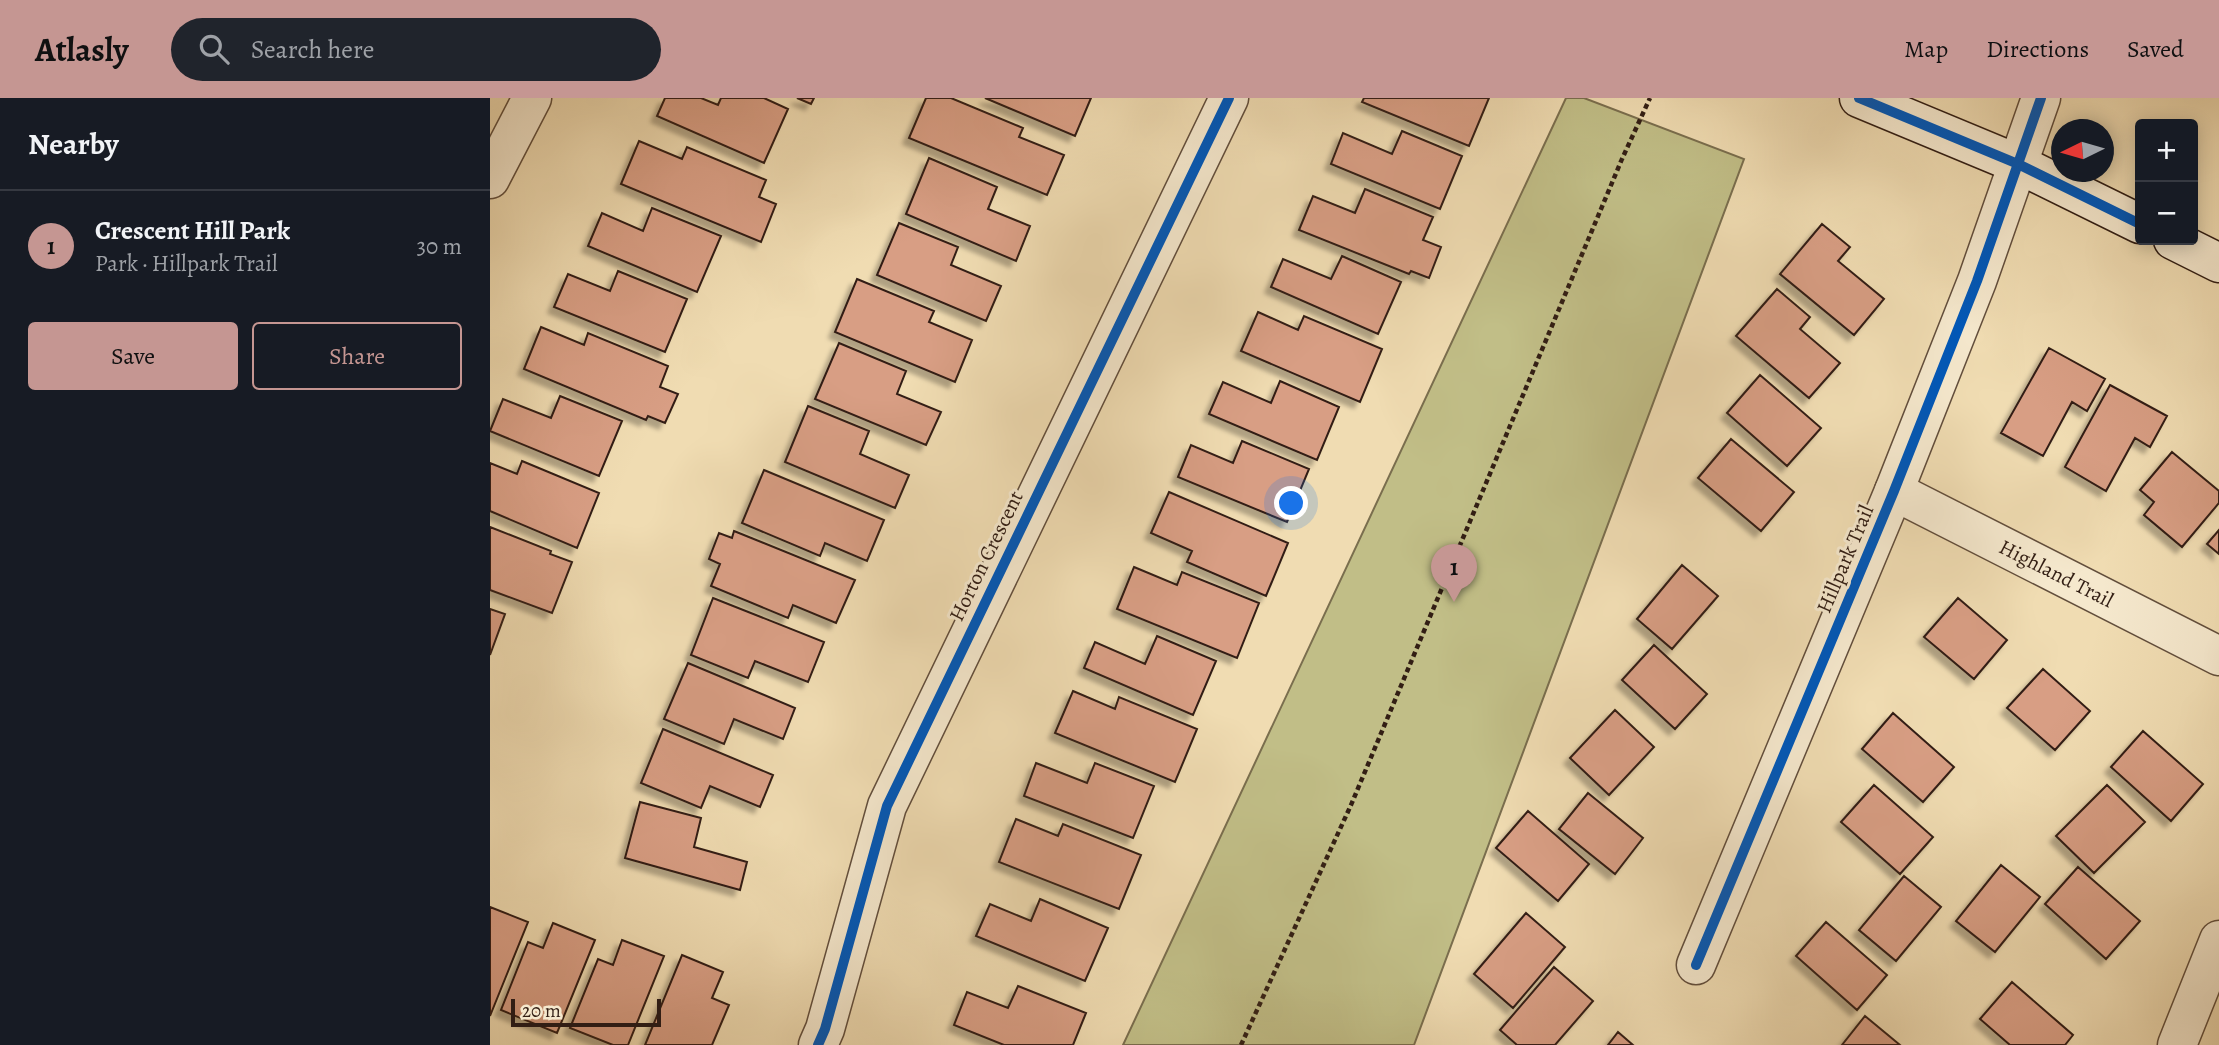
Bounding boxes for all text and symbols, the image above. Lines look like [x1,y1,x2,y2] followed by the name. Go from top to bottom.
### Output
[171,18,661,81] search box
[35,27,129,72] text: Atlasly
[195,30,233,68] icon: search
[251,32,374,67] text: Search here
[1904,33,1948,65] text: Map
[1986,33,2089,65] text: Directions
[2127,33,2184,65] text: Saved
[2051,119,2114,182] north arrow
[2135,119,2198,245] map controls
[2135,119,2198,182] button: +
[28,124,119,164] text: Nearby
[2135,182,2198,245] button: −
[95,213,290,248] text: Crescent Hill Park
[47,231,55,262] text: 1
[416,231,462,262] text: 30 m
[95,248,278,279] text: Park · Hillpark Trail
[28,322,238,390] button: Save
[252,322,462,390] button: Share
[942,486,1030,626] street label: Horton Crescent
[1274,486,1308,520] your location
[1810,501,1880,617] street label: Hillpark Trail
[1994,533,2118,614] street label: Highland Trail
[1431,544,1477,602] pin: 1
[511,996,662,1028] scale bar
[522,998,561,1024] text: 20 m

